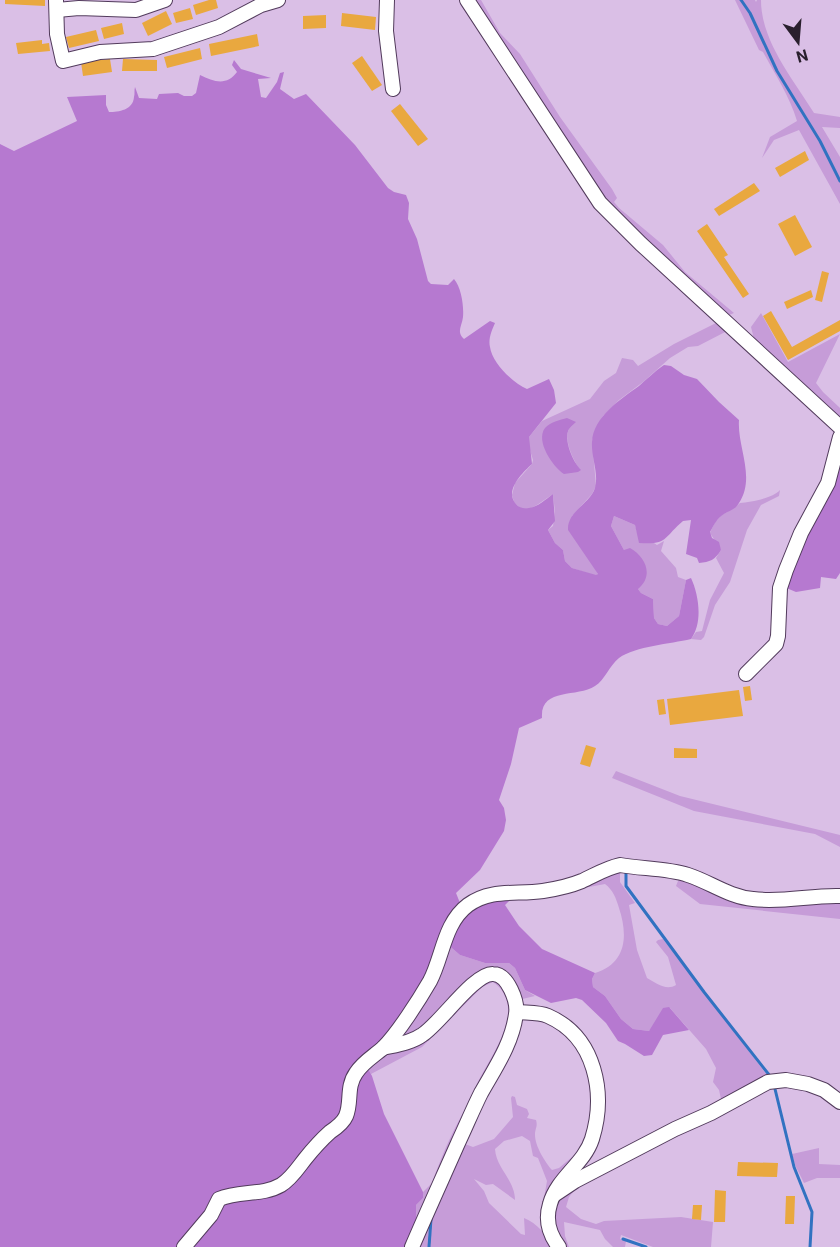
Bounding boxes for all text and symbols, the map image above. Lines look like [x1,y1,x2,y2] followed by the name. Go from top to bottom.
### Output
[768,12,828,72] north arrow
[794,45,810,67] text: N

